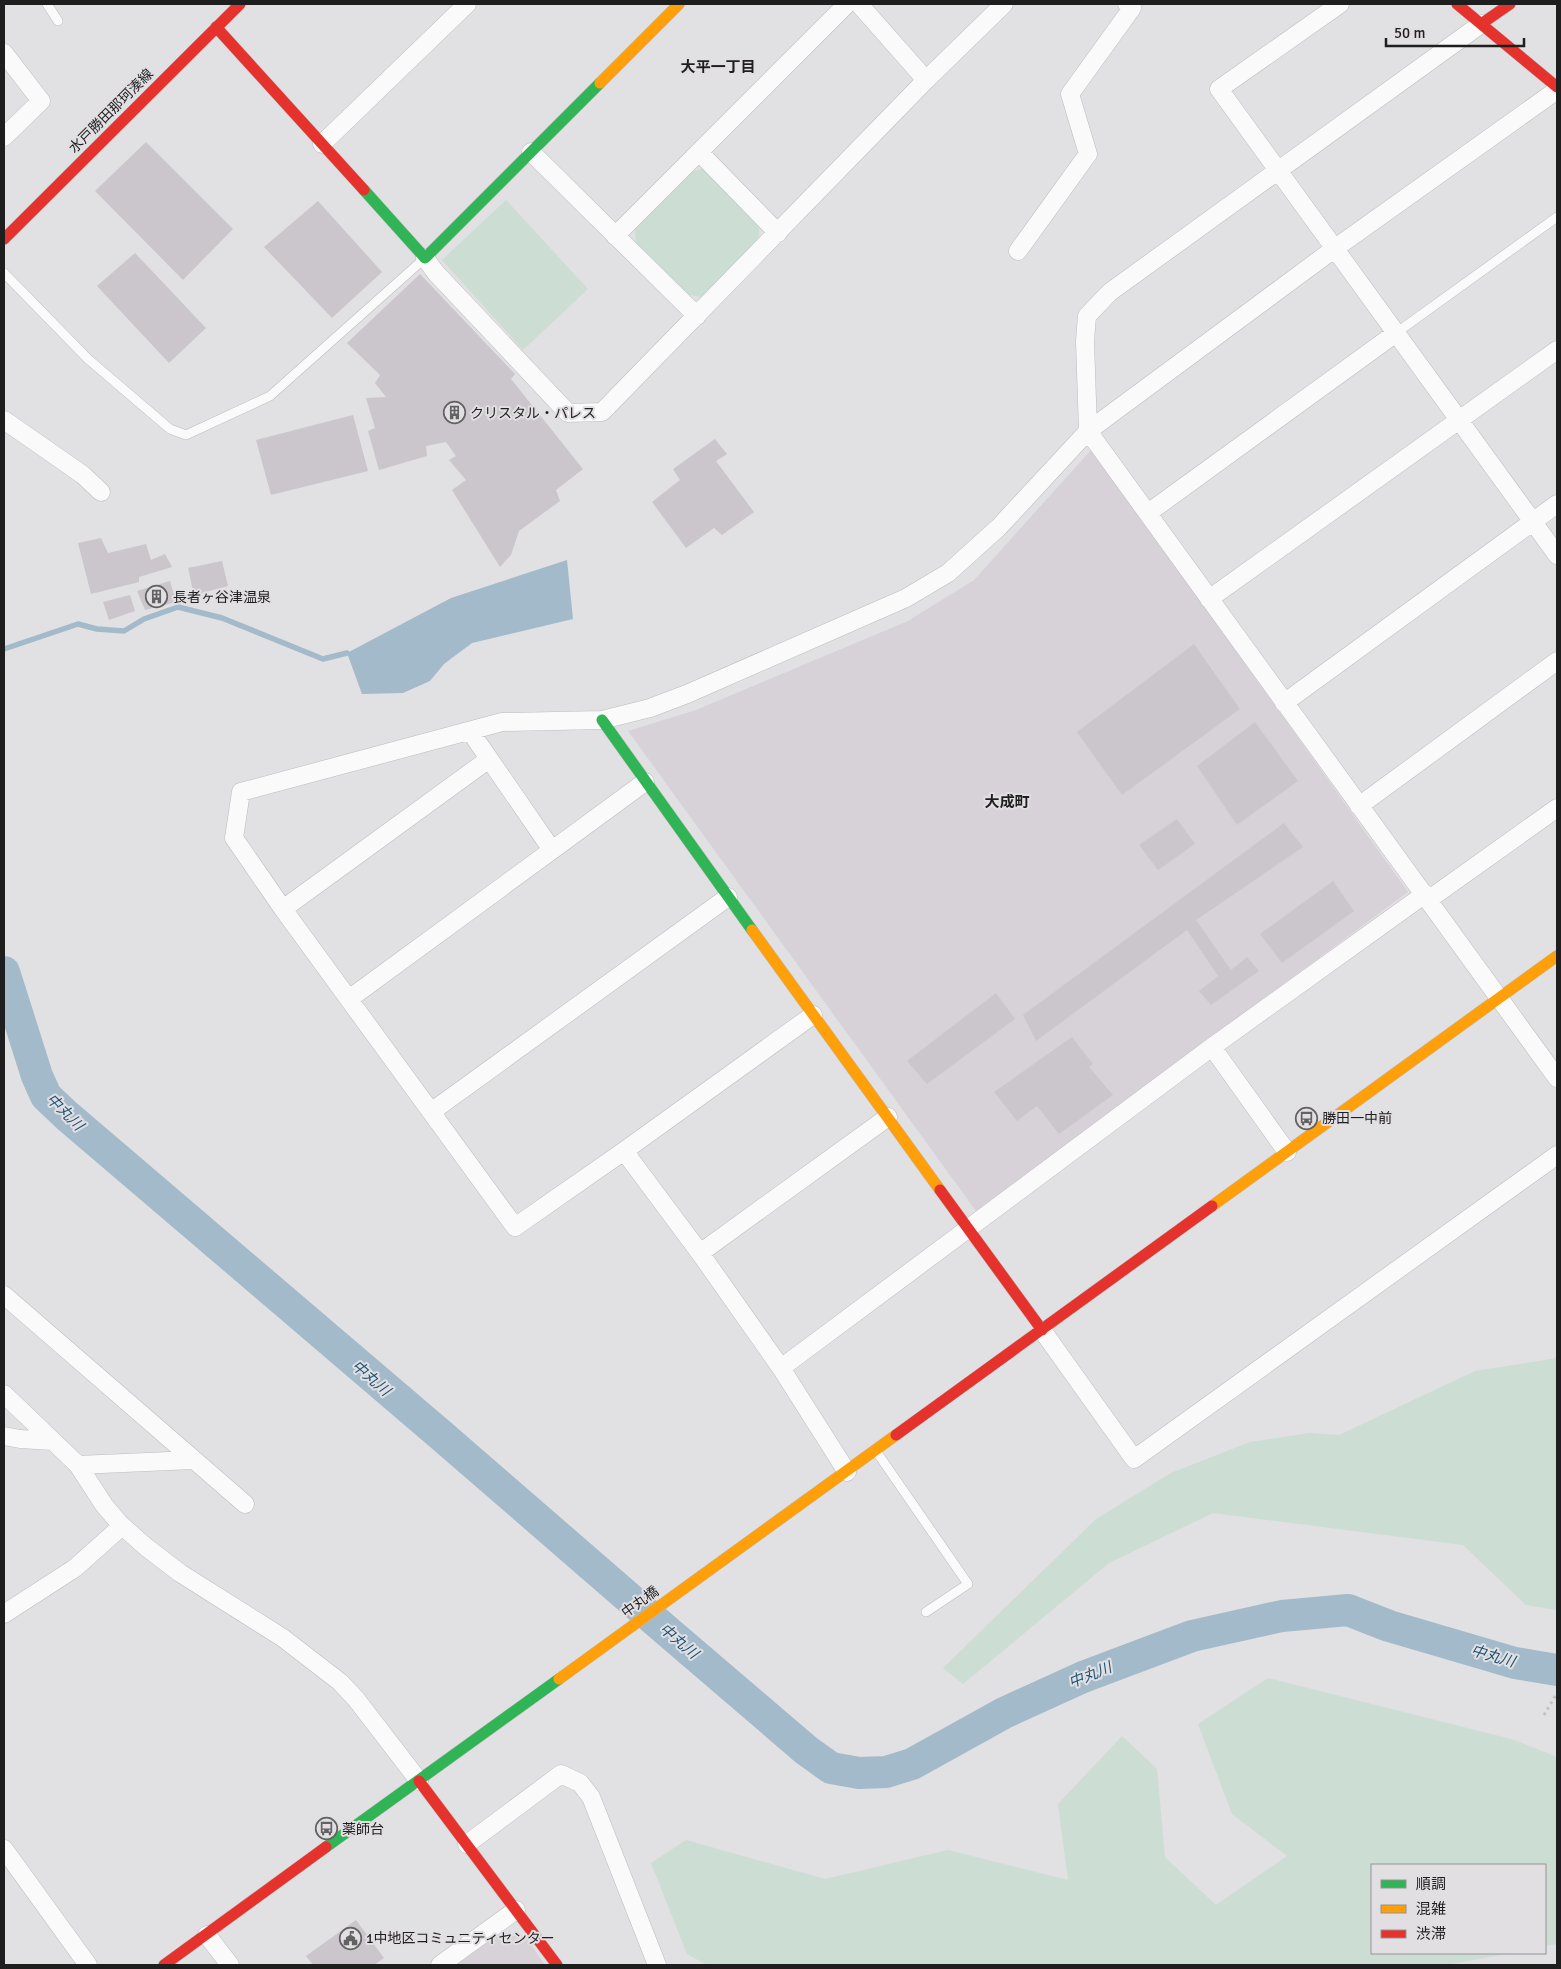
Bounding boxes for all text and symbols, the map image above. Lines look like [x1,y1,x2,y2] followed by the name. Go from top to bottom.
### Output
[1386,15,1524,47] scale bar
[1394,24,1425,42] text: 50 m
[680,58,756,76] district label: 大平一丁目
[65,65,157,157] street label: 水戸勝田那珂湊線
[442,401,466,425] building icon: クリスタル・パレス
[470,405,596,422] place label: クリスタル・パレス
[145,585,169,609] building icon: 長者ヶ谷津温泉
[173,589,271,606] place label: 長者ヶ谷津温泉
[984,793,1030,811] district label: 大成町
[43,1090,89,1136] water label: 中丸川
[1294,1106,1318,1130] bus stop icon: 勝田一中前
[1322,1110,1392,1127] place label: 勝田一中前
[348,1356,395,1401] water label: 中丸川
[618,1583,662,1621] street label: 中丸橋
[656,1620,704,1664] water label: 中丸川
[1469,1641,1519,1671] water label: 中丸川
[1066,1657,1116,1692] water label: 中丸川
[314,1817,338,1841] bus stop icon: 薬師台
[342,1821,384,1838] place label: 薬師台
[1371,1864,1546,1954] legend
[1416,1875,1446,1893] text: 順調
[1416,1900,1446,1918] text: 混雑
[1416,1925,1446,1943] text: 渋滞
[338,1926,362,1950] public building icon: 1中地区コミュニティセンター
[366,1930,555,1947] place label: 1中地区コミュニティセンター

